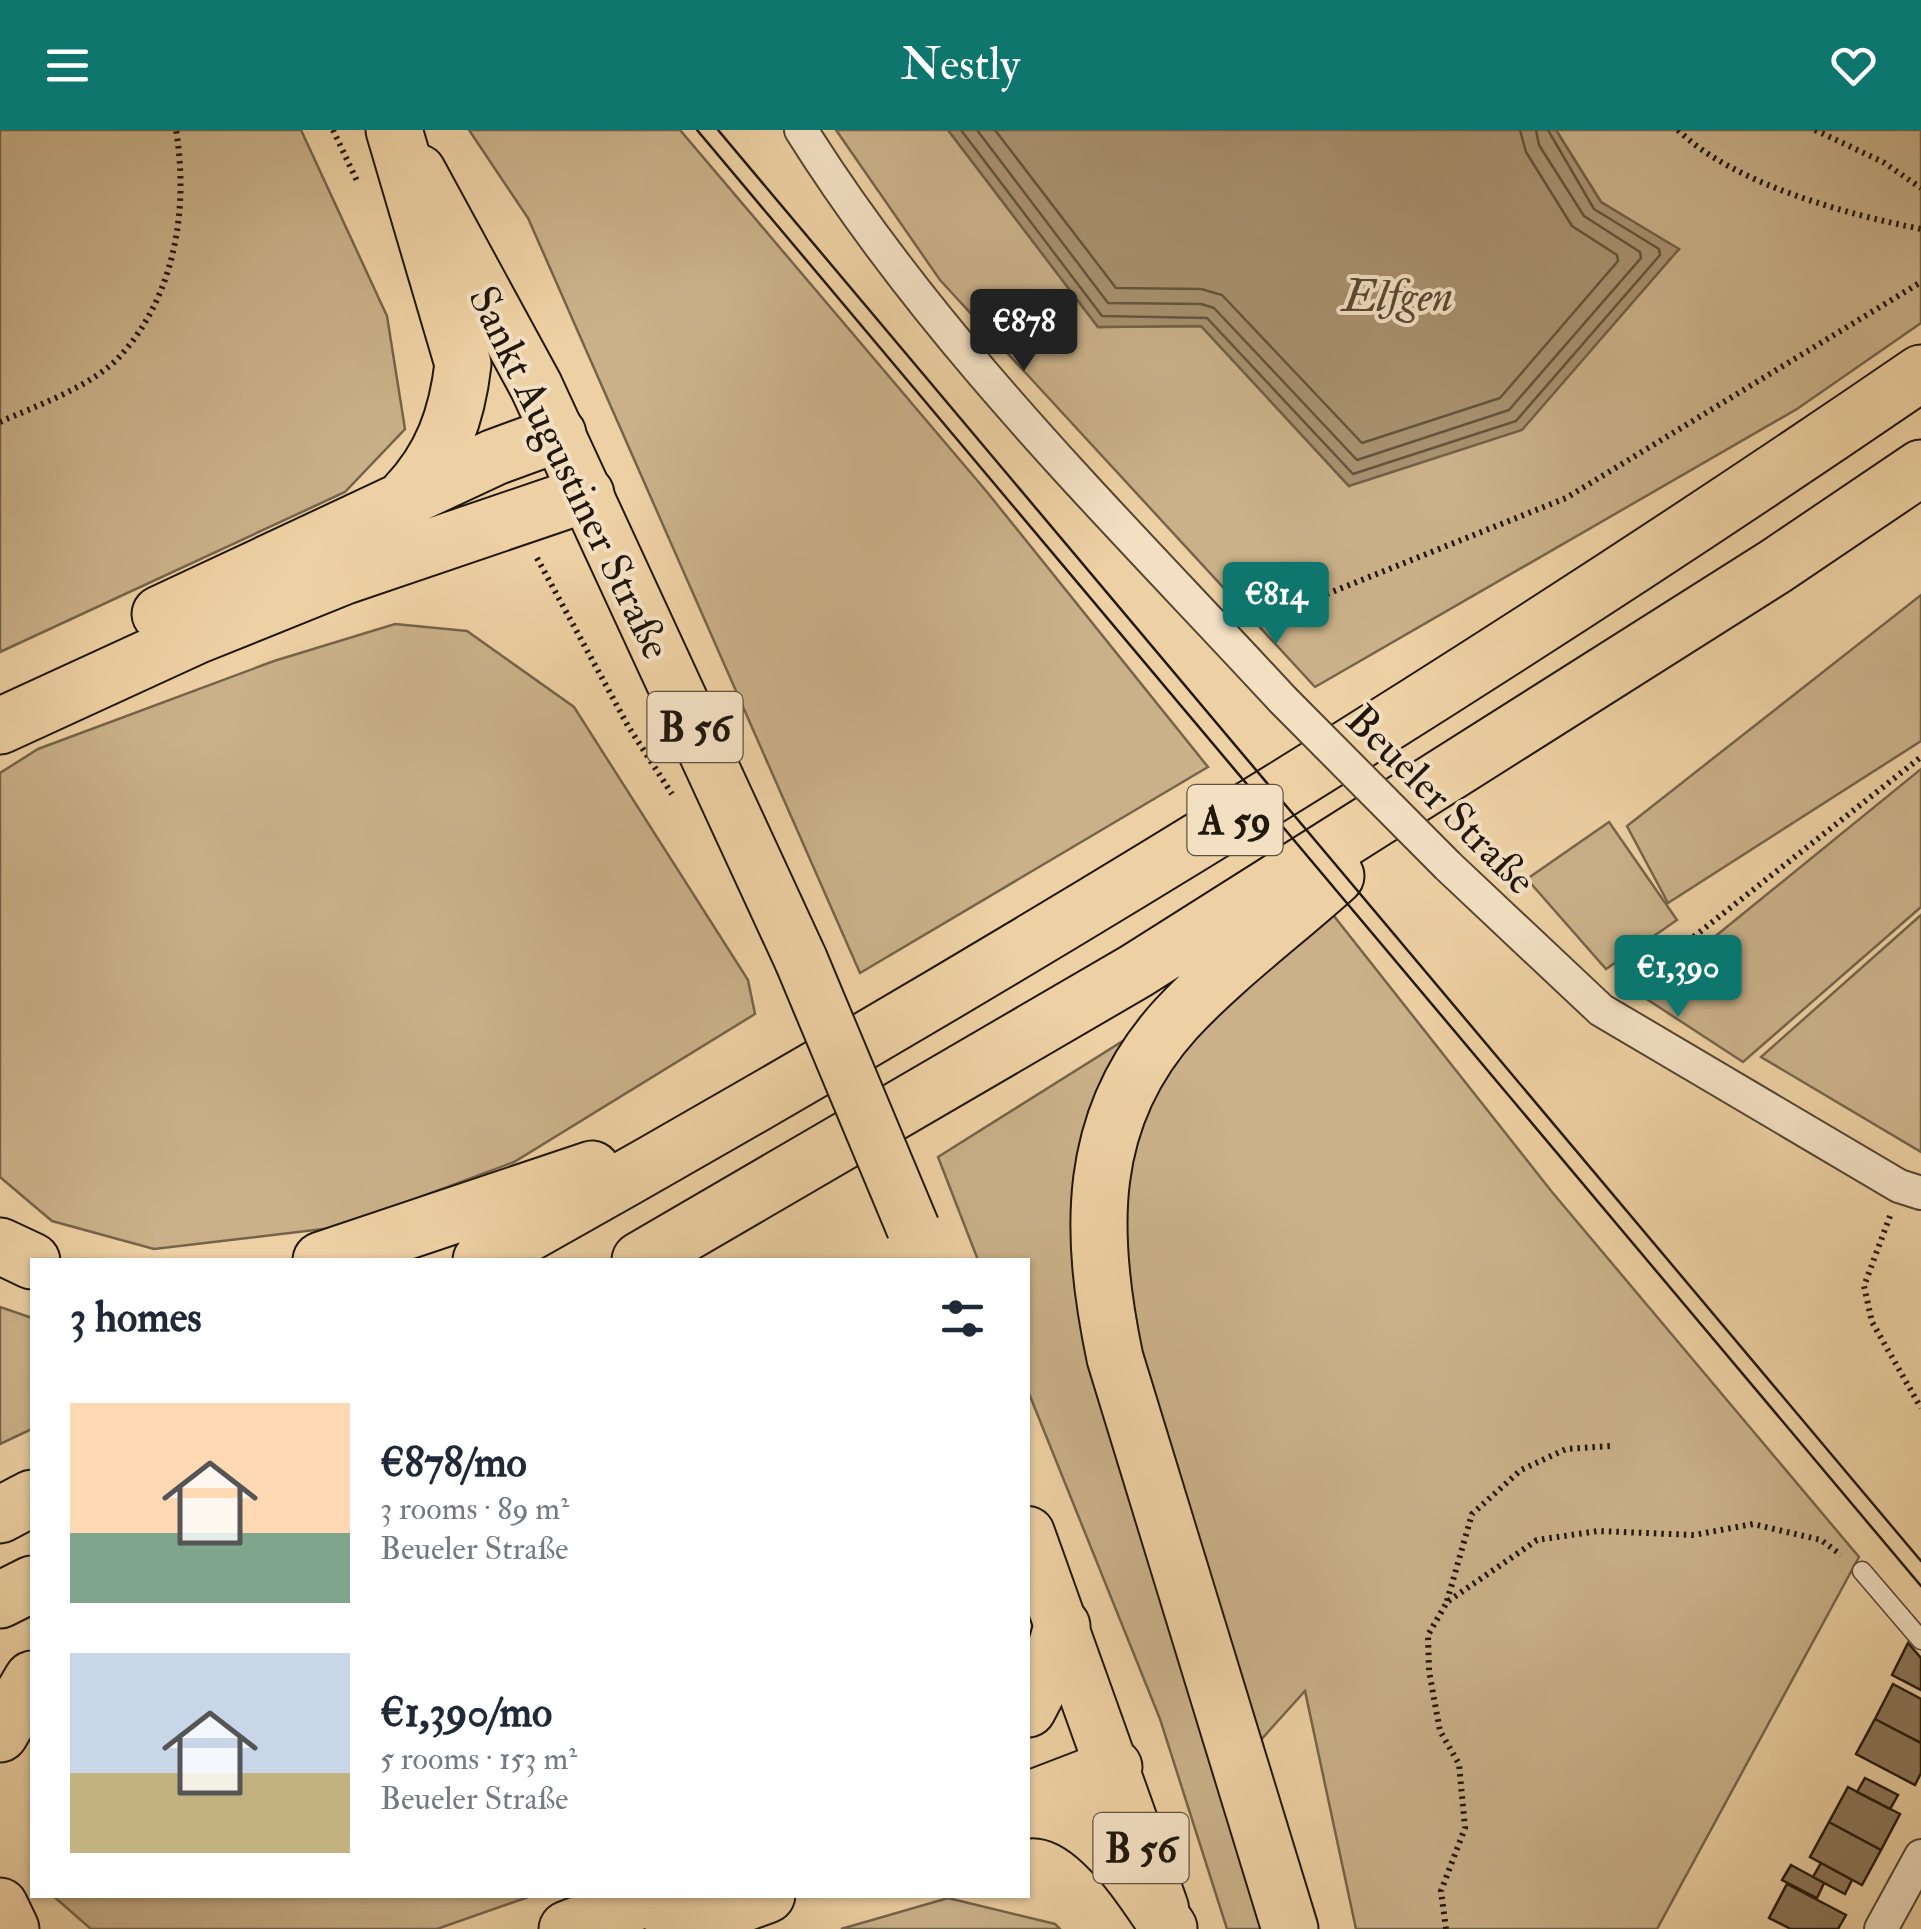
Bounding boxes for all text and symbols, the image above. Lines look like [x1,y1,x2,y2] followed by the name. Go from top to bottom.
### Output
[901,37,1020,93] text: Nestly
[40,38,95,93] icon: menu
[1826,38,1881,93] icon: heart
[1340,269,1453,325] water label: Elfgen
[456,278,682,668] street label: Sankt Augustiner Straße
[965,289,1083,374] pin: €878
[992,301,1056,341] text: €878
[1217,562,1335,647] pin: €814
[1245,574,1307,614] text: €814
[648,692,742,762] road number: B 56
[1335,695,1546,906] street label: Beueler Straße
[1188,785,1282,855] road number: A 59
[1597,935,1759,1020] pin: €1,390
[1637,947,1719,987] text: €1,390
[935,1291,990,1346] icon: filters
[70,1292,202,1344] text: 3 homes
[380,1437,527,1489] text: €878/mo
[150,1443,270,1563] icon: home
[380,1489,569,1529] text: 3 rooms · 89 m²
[380,1529,568,1569] text: Beueler Straße
[380,1687,552,1739] text: €1,390/mo
[150,1693,270,1813] icon: home
[380,1739,577,1779] text: 5 rooms · 153 m²
[380,1779,568,1819] text: Beueler Straße
[1094,1813,1188,1883] road number: B 56

